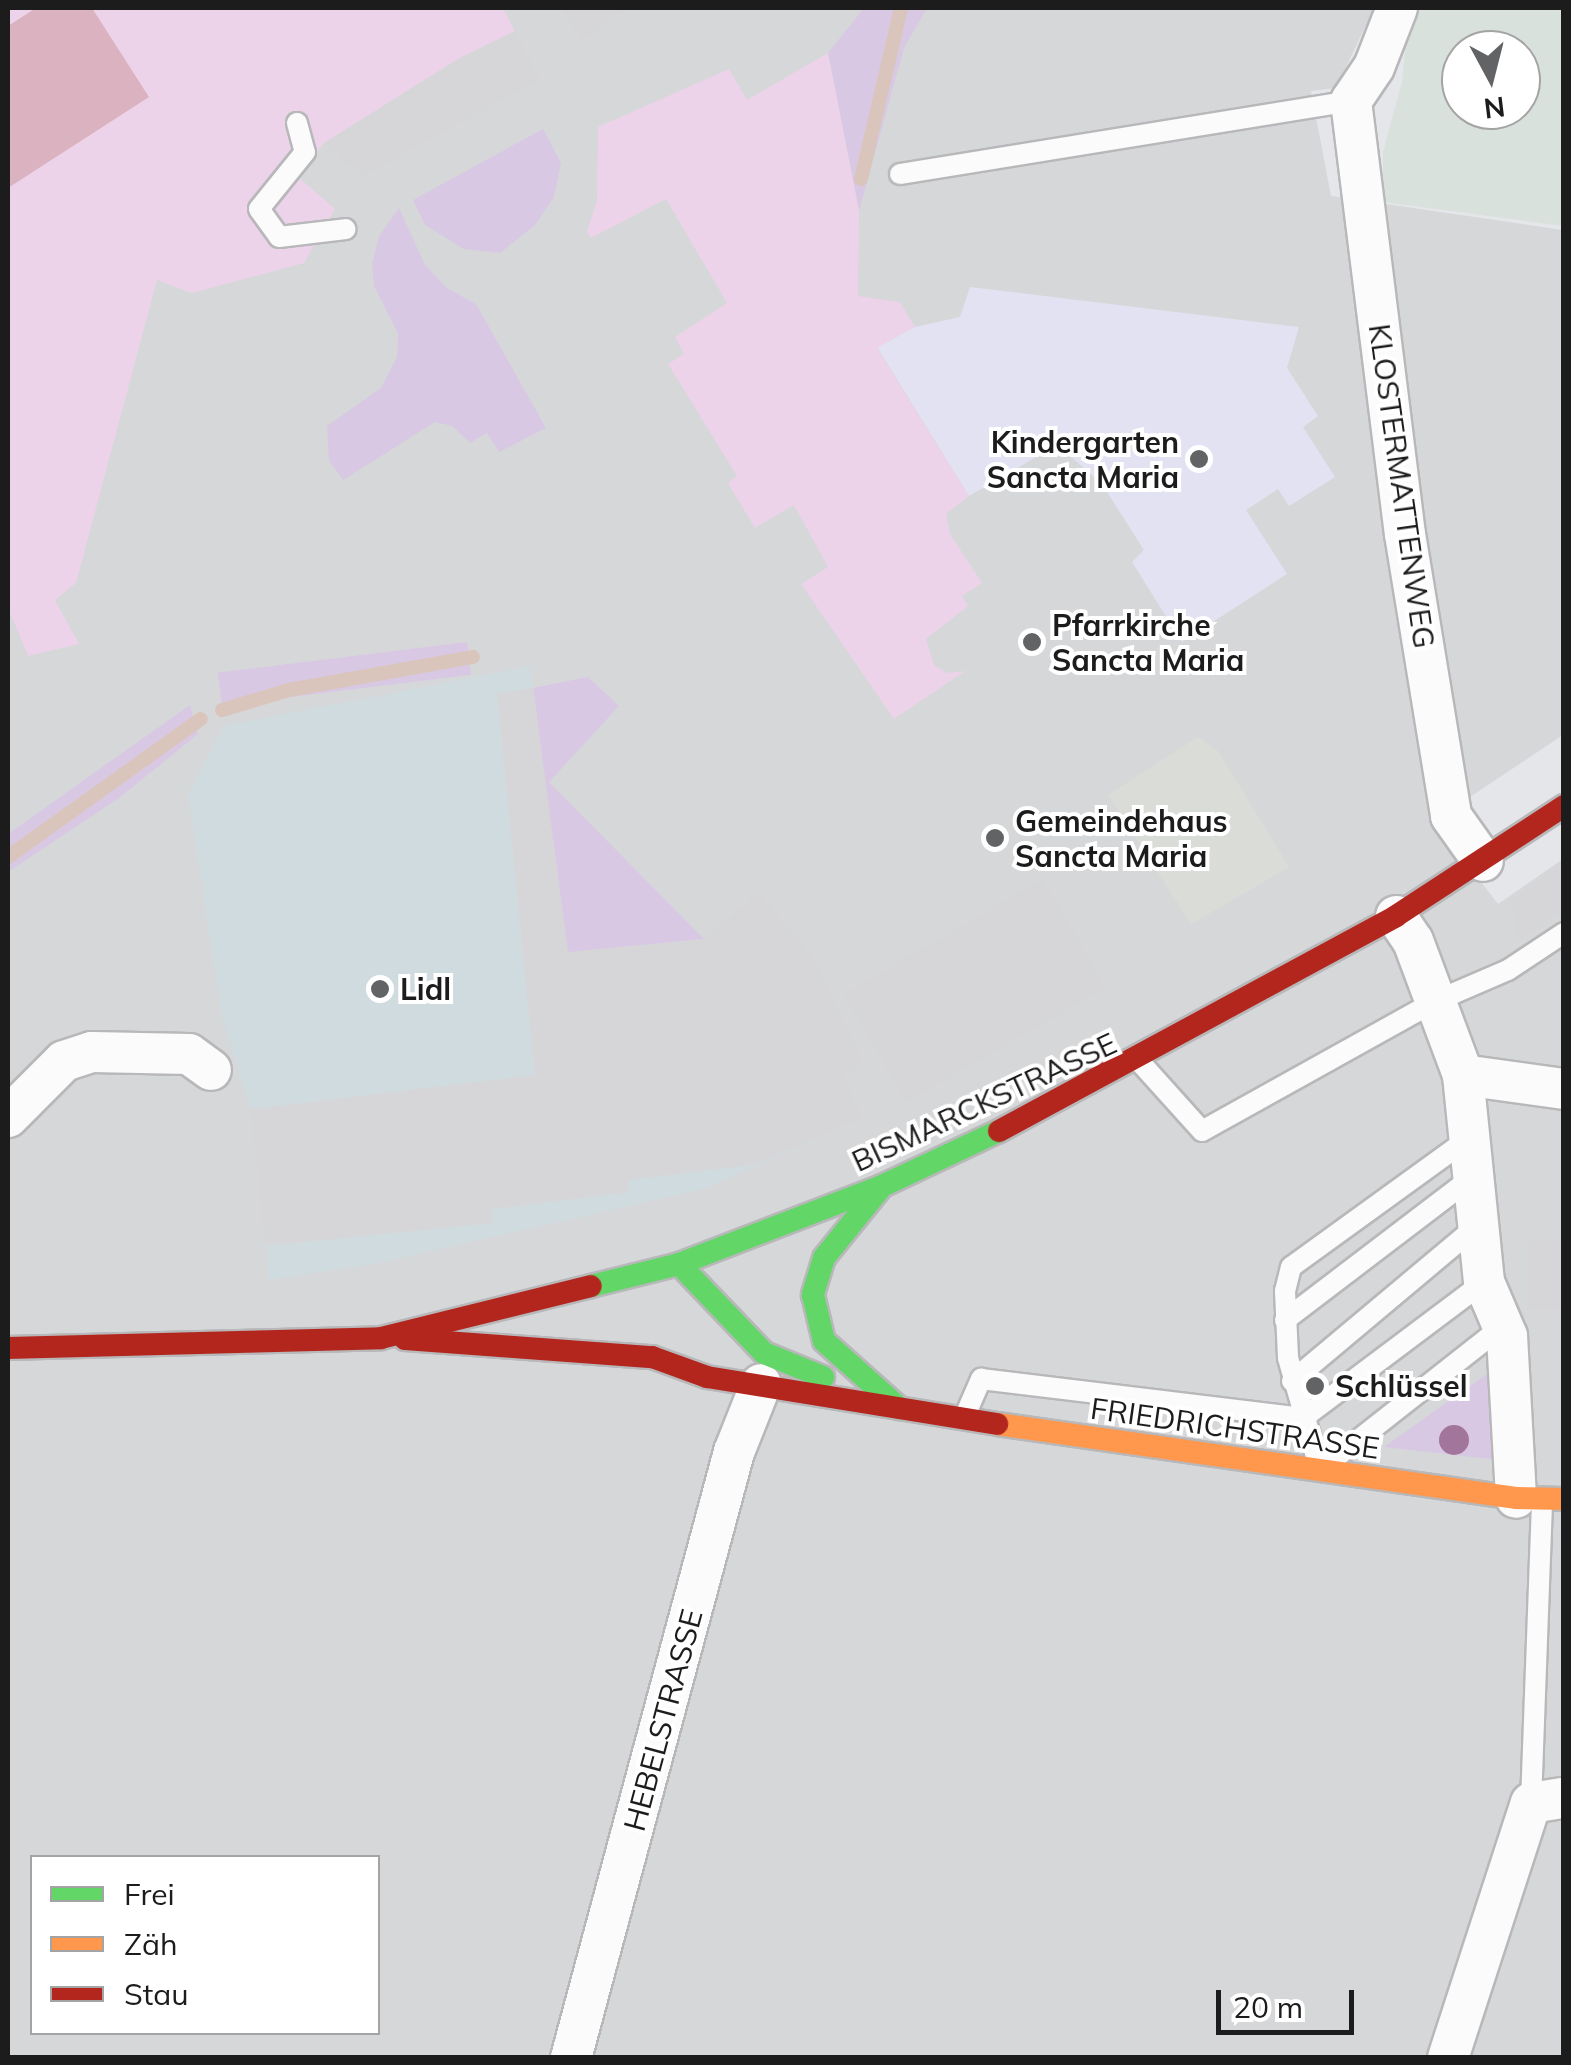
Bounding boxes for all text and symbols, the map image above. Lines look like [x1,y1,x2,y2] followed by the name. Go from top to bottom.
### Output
[1441,30,1541,130] north arrow
[1482,90,1507,127] text: N
[1361,322,1443,650] street label: KLOSTERMATTENWEG
[987,424,1179,494] place label: Kindergarten Sancta Maria
[1188,448,1210,470] marker: Kindergarten Sancta Maria
[1052,607,1244,678] place label: Pfarrkirche Sancta Maria
[1021,631,1043,653] marker: Pfarrkirche Sancta Maria
[1015,803,1228,874] place label: Gemeindehaus Sancta Maria
[984,827,1006,849] marker: Gemeindehaus Sancta Maria
[400,971,451,1007] place label: Lidl
[369,978,391,1000] marker: Lidl
[846,1025,1122,1179] street label: BISMARCKSTRASSE
[1335,1368,1468,1404] place label: Schlüssel
[1304,1375,1326,1397] marker: Schlüssel
[1088,1390,1382,1466] street label: FRIEDRICHSTRASSE
[616,1605,710,1835] street label: HEBELSTRASSE
[30,1855,380,2035] legend
[124,1875,175,1913] text: Frei
[124,1925,177,1963] text: Zäh
[1221,1970,1358,2032] scale bar
[124,1975,188,2013] text: Stau
[1233,1988,1303,2026] text: 20 m

